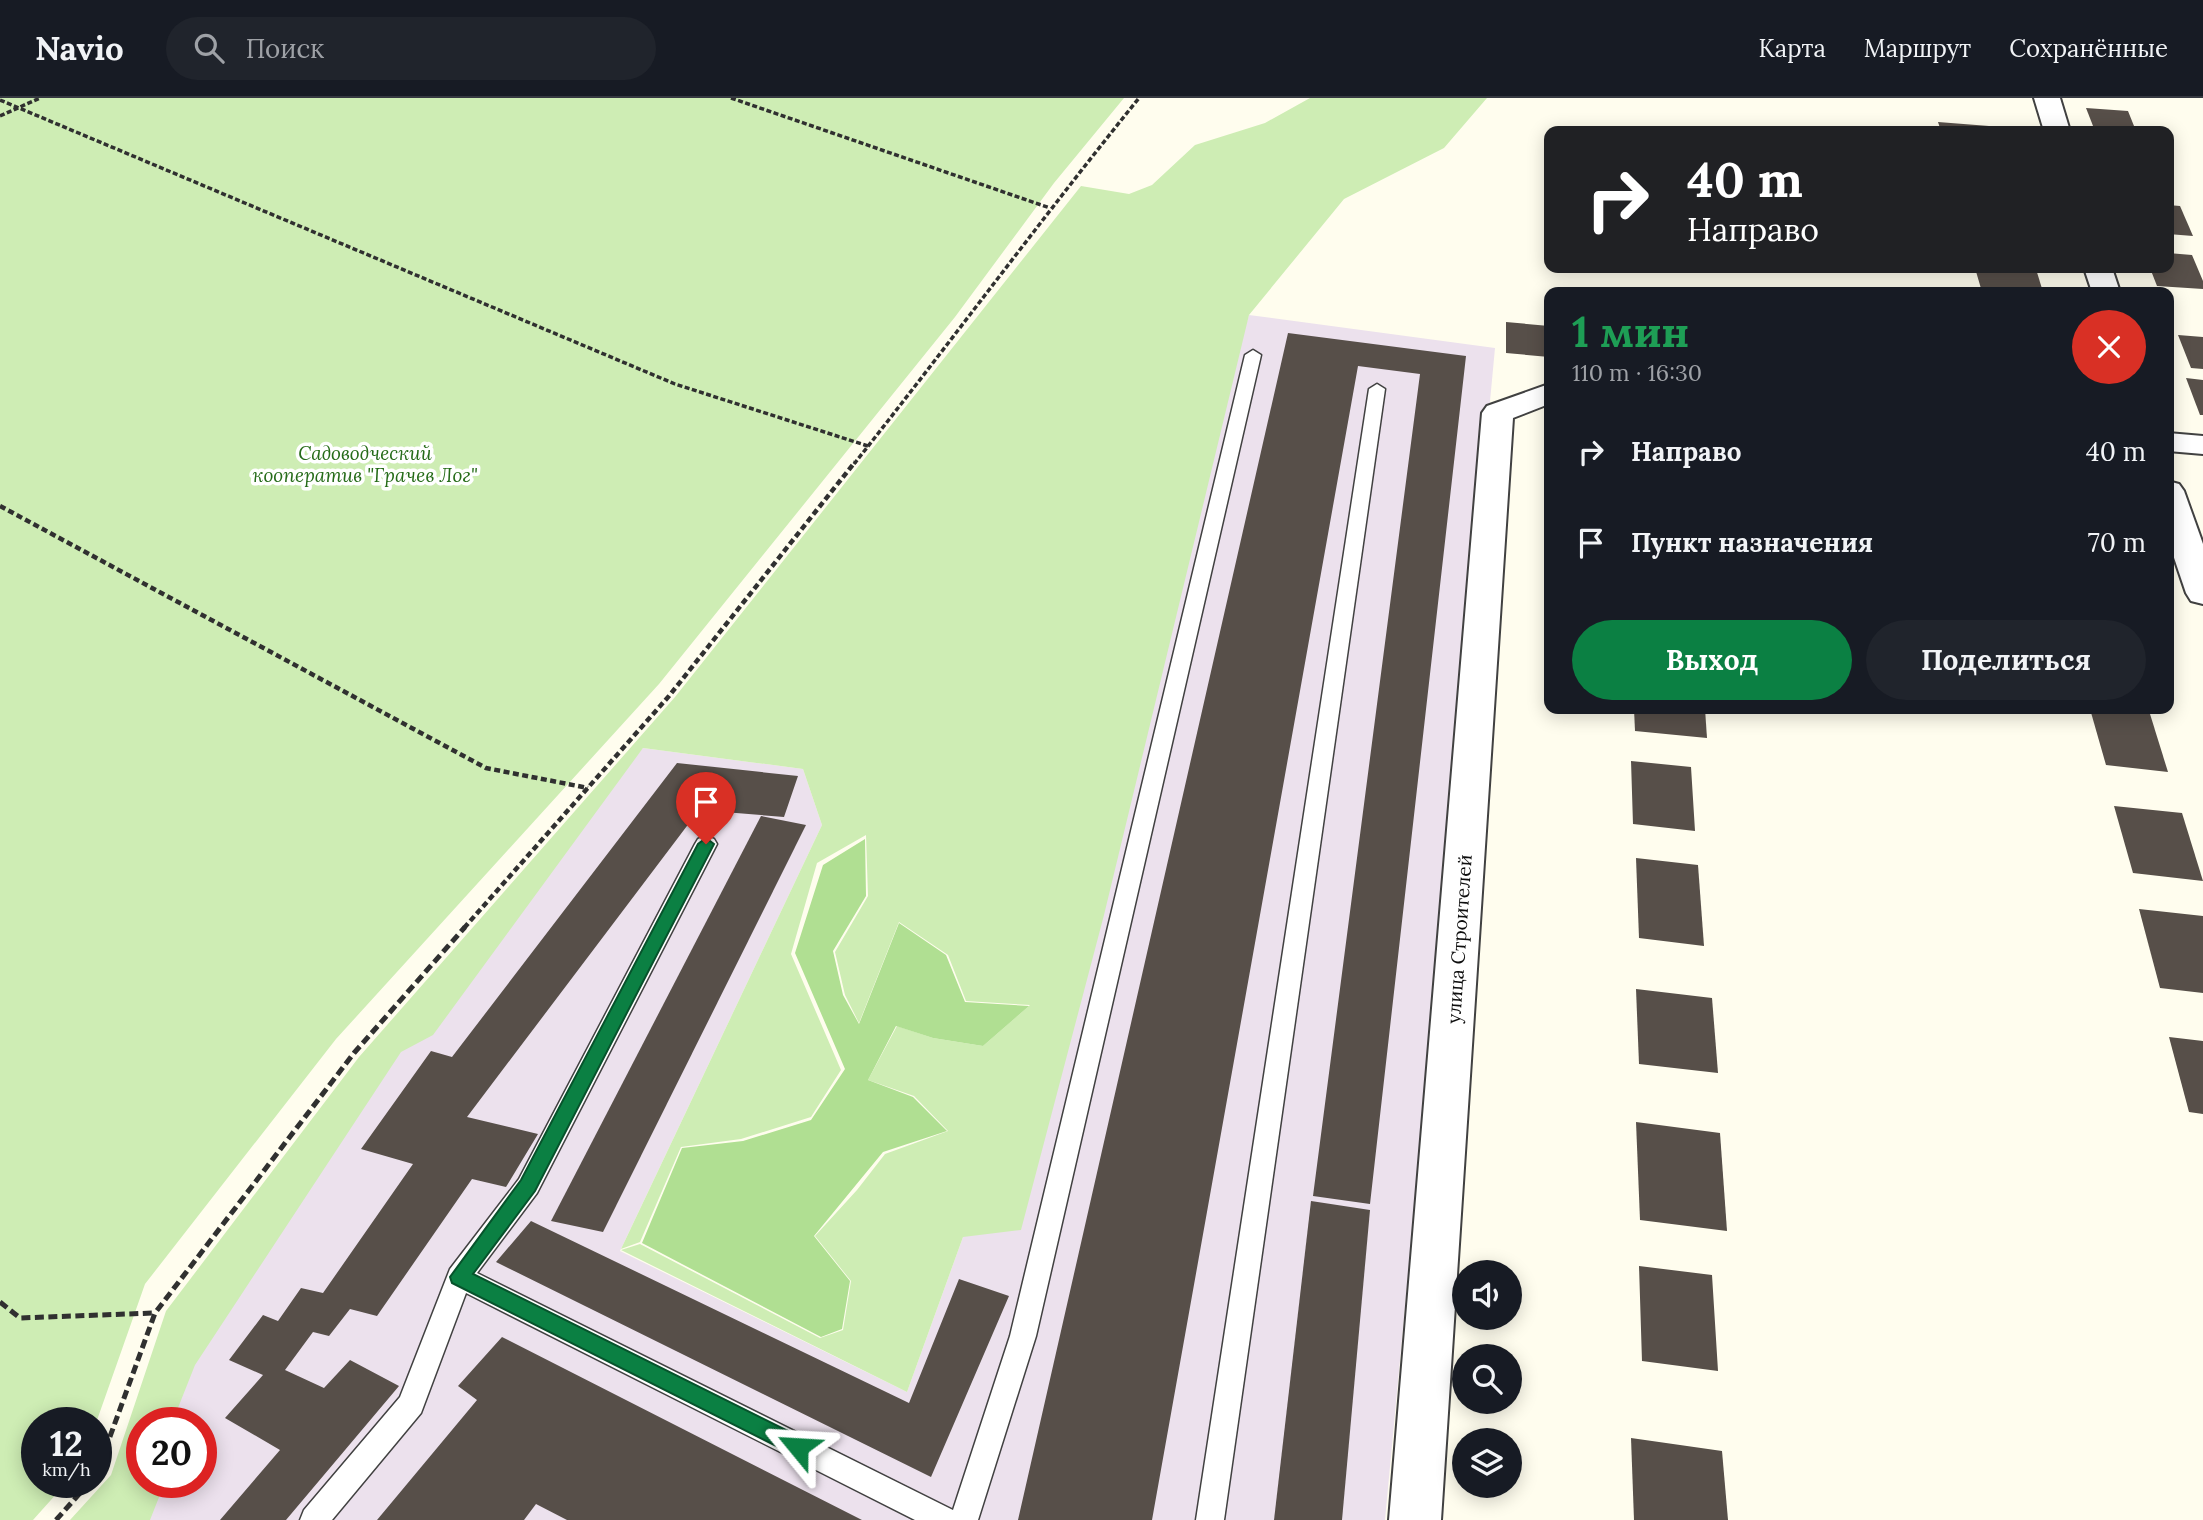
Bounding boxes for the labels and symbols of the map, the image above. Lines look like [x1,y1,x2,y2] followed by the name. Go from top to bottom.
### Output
[253,441,478,487] park label: Cадоводческий кооператив "Грачев Лог"
[676,772,736,844] pin
[1441,853,1477,1025] street label: улица Строителей
[126,1407,217,1498] speed limit sign: 20
[761,1410,835,1484] position arrow

